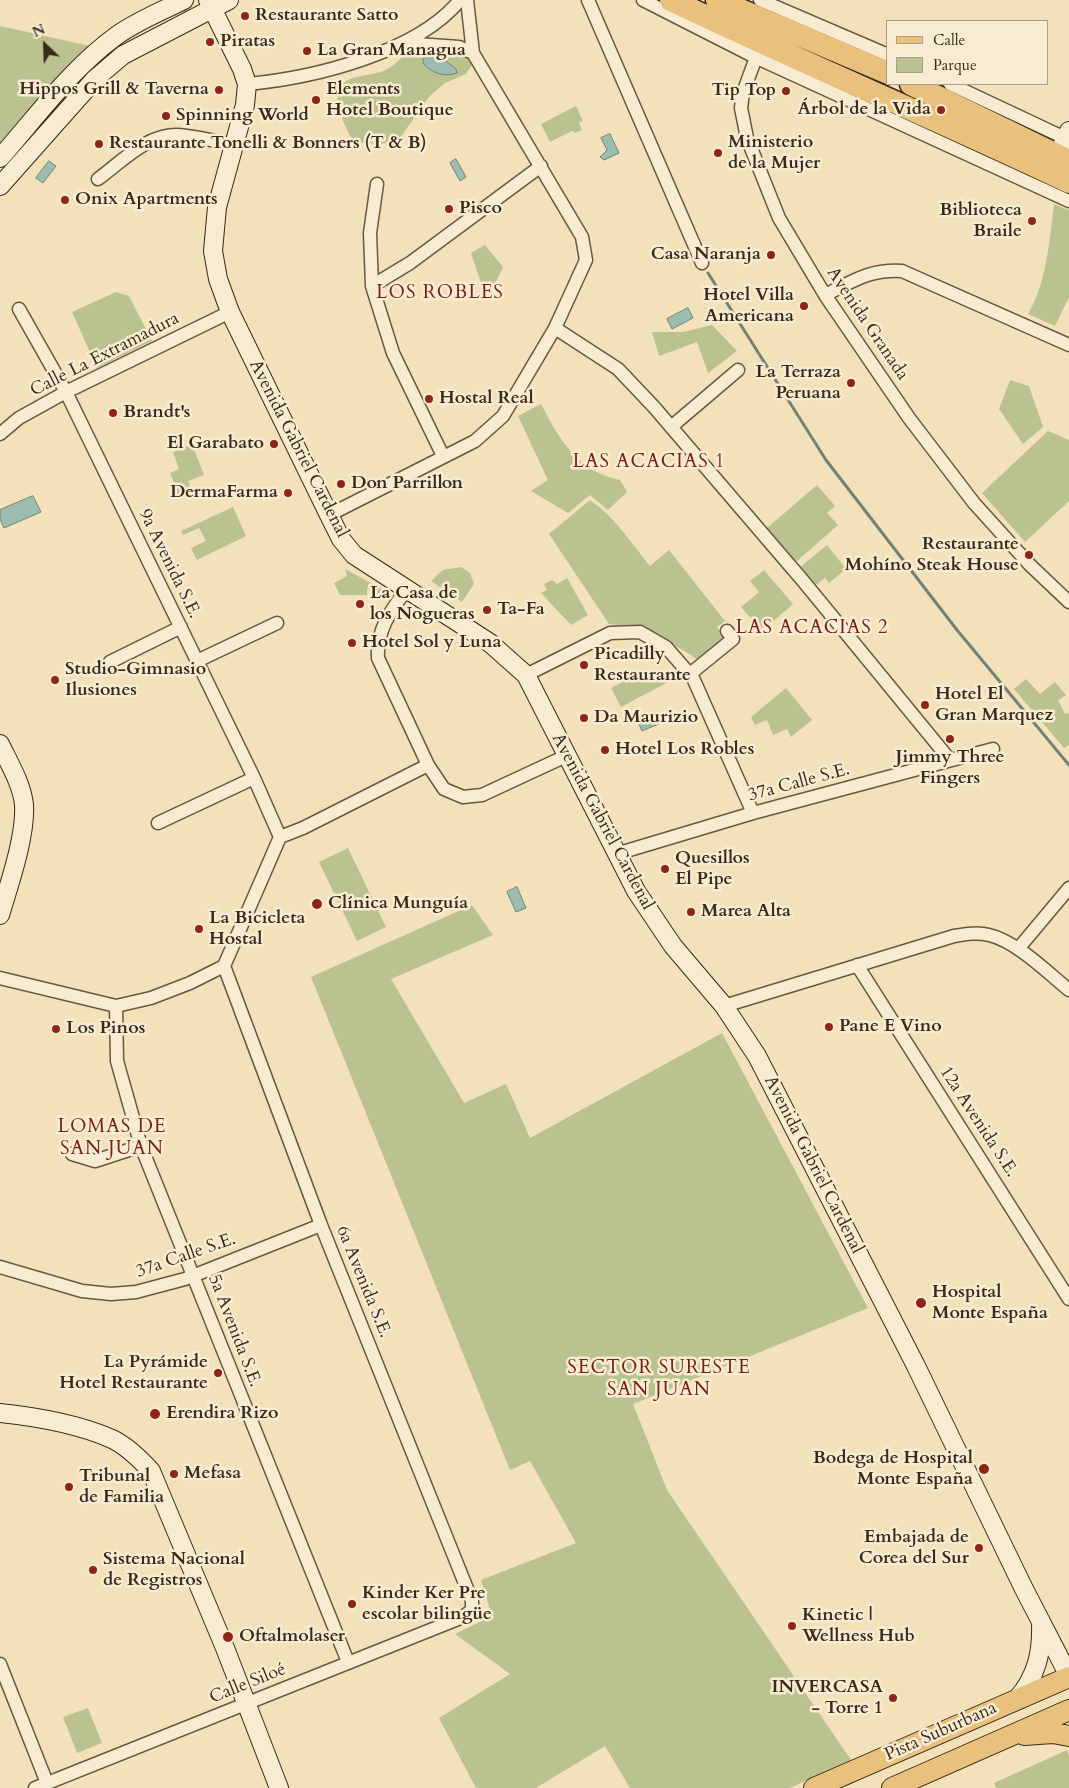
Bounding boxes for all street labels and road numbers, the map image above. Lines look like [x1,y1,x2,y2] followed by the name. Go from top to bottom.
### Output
[821,263,913,385] street label: Avenida Granada
[27,308,183,402] street label: Calle La Extramadura
[244,356,352,542] street label: Avenida Gabriel Cardenal
[133,506,205,622] street label: 9a Avenida S.E.
[546,730,658,914] street label: Avenida Gabriel Cardenal
[746,759,852,807] street label: 37a Calle S.E.
[934,1062,1022,1182] street label: 12a Avenida S.E.
[759,1072,867,1258] street label: Avenida Gabriel Cardenal
[331,1223,395,1341] street label: 6a Avenida S.E.
[133,1229,239,1283] street label: 37a Calle S.E.
[203,1272,265,1390] street label: 5a Avenida S.E.
[207,1659,289,1709] street label: Calle Siloé
[882,1698,1000,1766] street label: Pista Suburbana

